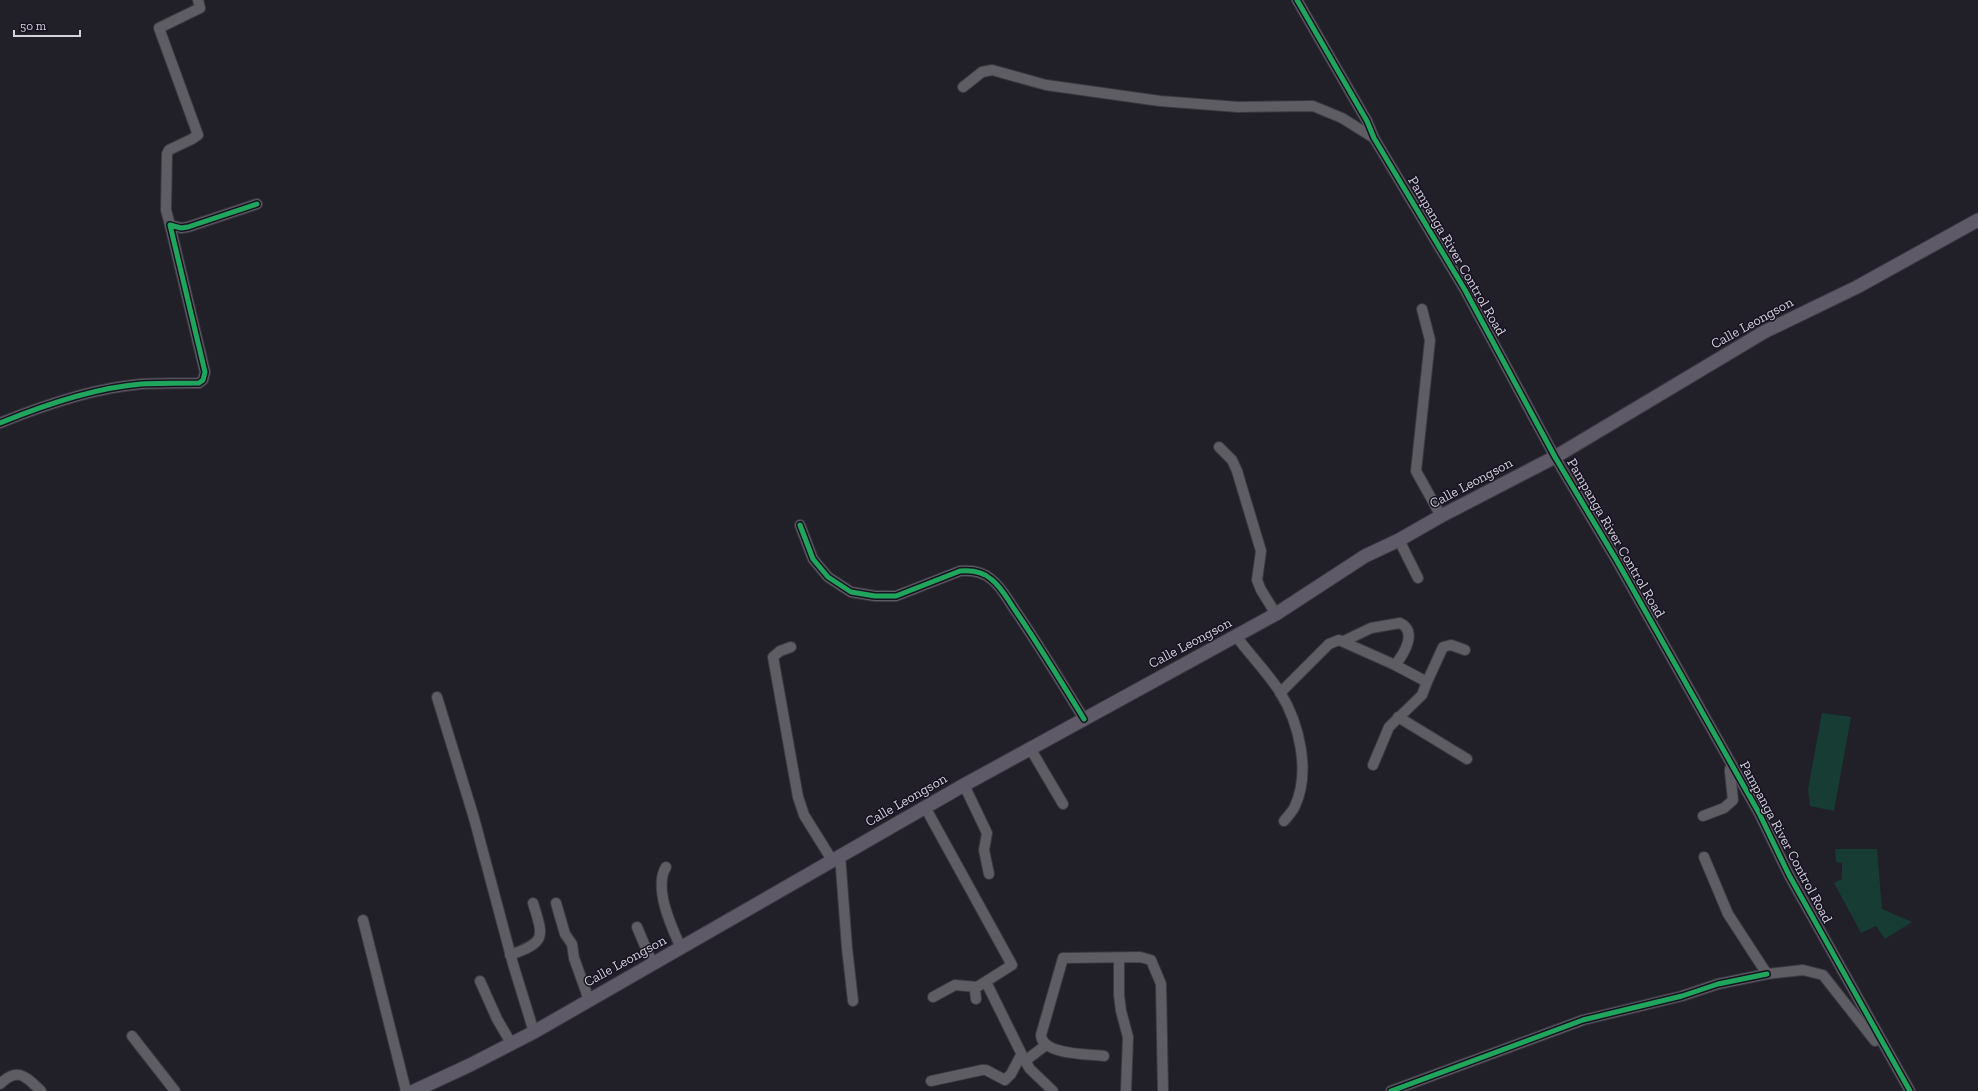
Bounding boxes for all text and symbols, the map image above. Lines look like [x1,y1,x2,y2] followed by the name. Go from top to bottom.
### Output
[14,12,80,38] scale bar
[20,19,47,33] text: 50 m
[1404,173,1510,339] street label: Pampanga River Control Road
[1708,293,1796,353] street label: Calle Leongson
[1427,454,1515,512] street label: Calle Leongson
[1563,455,1669,621] street label: Pampanga River Control Road
[1146,614,1234,672] street label: Calle Leongson
[1736,758,1836,926] street label: Pampanga River Control Road
[862,770,950,830] street label: Calle Leongson
[581,931,669,991] street label: Calle Leongson

